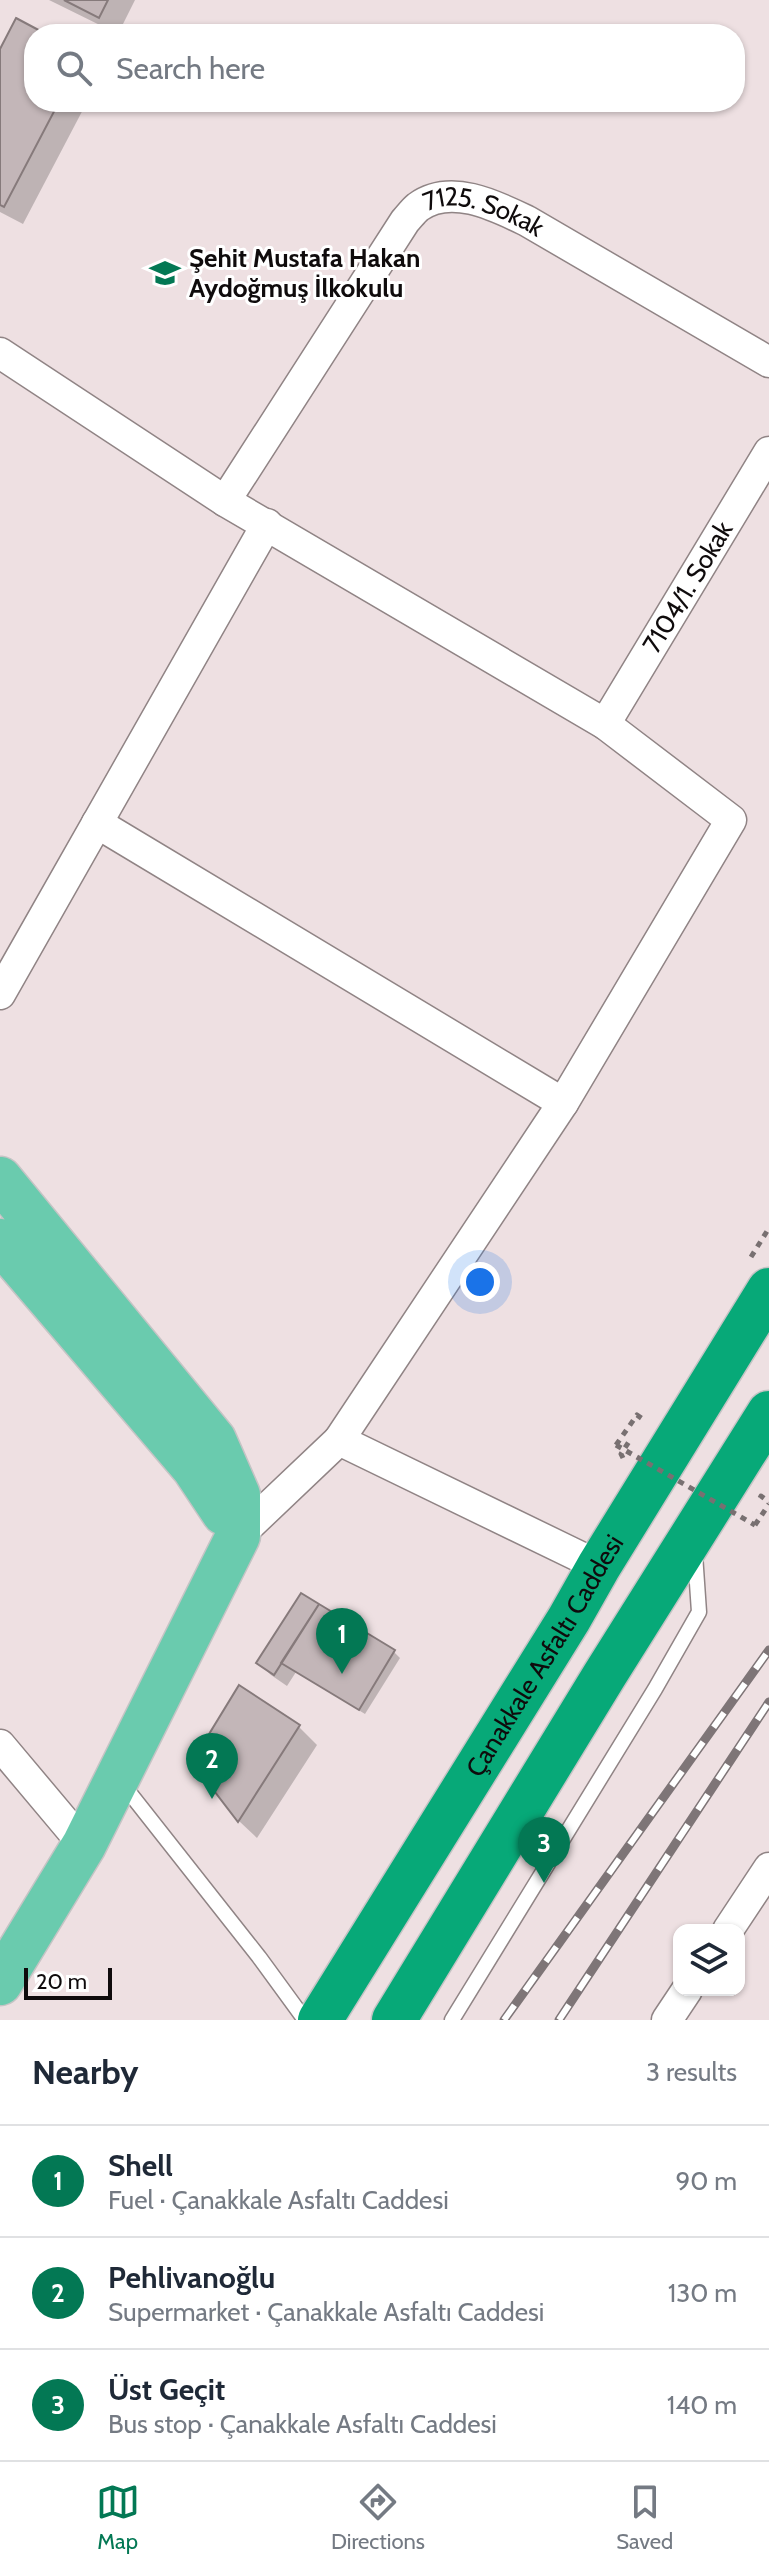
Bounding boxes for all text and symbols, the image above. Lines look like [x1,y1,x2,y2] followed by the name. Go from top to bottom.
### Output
[24,24,745,112] search box
[52,46,96,90] icon: search
[116,50,265,87] text: Search here
[418,181,550,244] street label: 7125. Sokak
[189,242,420,304] place label: Şehit Mustafa Hakan Aydoğmuş İlkokulu
[148,256,182,290] school or university icon: Şehit Mustafa Hakan Aydoğmuş İlkokulu
[636,515,740,659] street label: 7104/1. Sokak
[460,1262,500,1302] your location
[459,1529,630,1783] street label: Çanakkale Asfaltı Caddesi
[316,1608,368,1674] pin: 1
[186,1733,238,1799] pin: 2
[518,1817,570,1883] pin: 3
[673,1924,745,1996] map controls
[673,1924,745,1996] button: layers
[24,1964,112,2000] scale bar
[36,1968,87,1995] text: 20 m
[32,2051,139,2093] text: Nearby
[646,2056,737,2088] text: 3 results
[108,2147,173,2184] text: Shell
[53,2165,63,2197] text: 1
[675,2165,737,2197] text: 90 m
[108,2184,449,2216] text: Fuel · Çanakkale Asfaltı Caddesi
[108,2259,275,2296] text: Pehlivanoğlu
[51,2277,65,2309] text: 2
[668,2277,737,2309] text: 130 m
[108,2296,544,2328] text: Supermarket · Çanakkale Asfaltı Caddesi
[108,2371,225,2408] text: Üst Geçit
[51,2389,65,2421] text: 3
[667,2389,737,2421] text: 140 m
[108,2408,497,2440] text: Bus stop · Çanakkale Asfaltı Caddesi
[96,2480,140,2555] tab: Map
[331,2480,425,2555] tab: Directions
[616,2480,673,2555] tab: Saved

